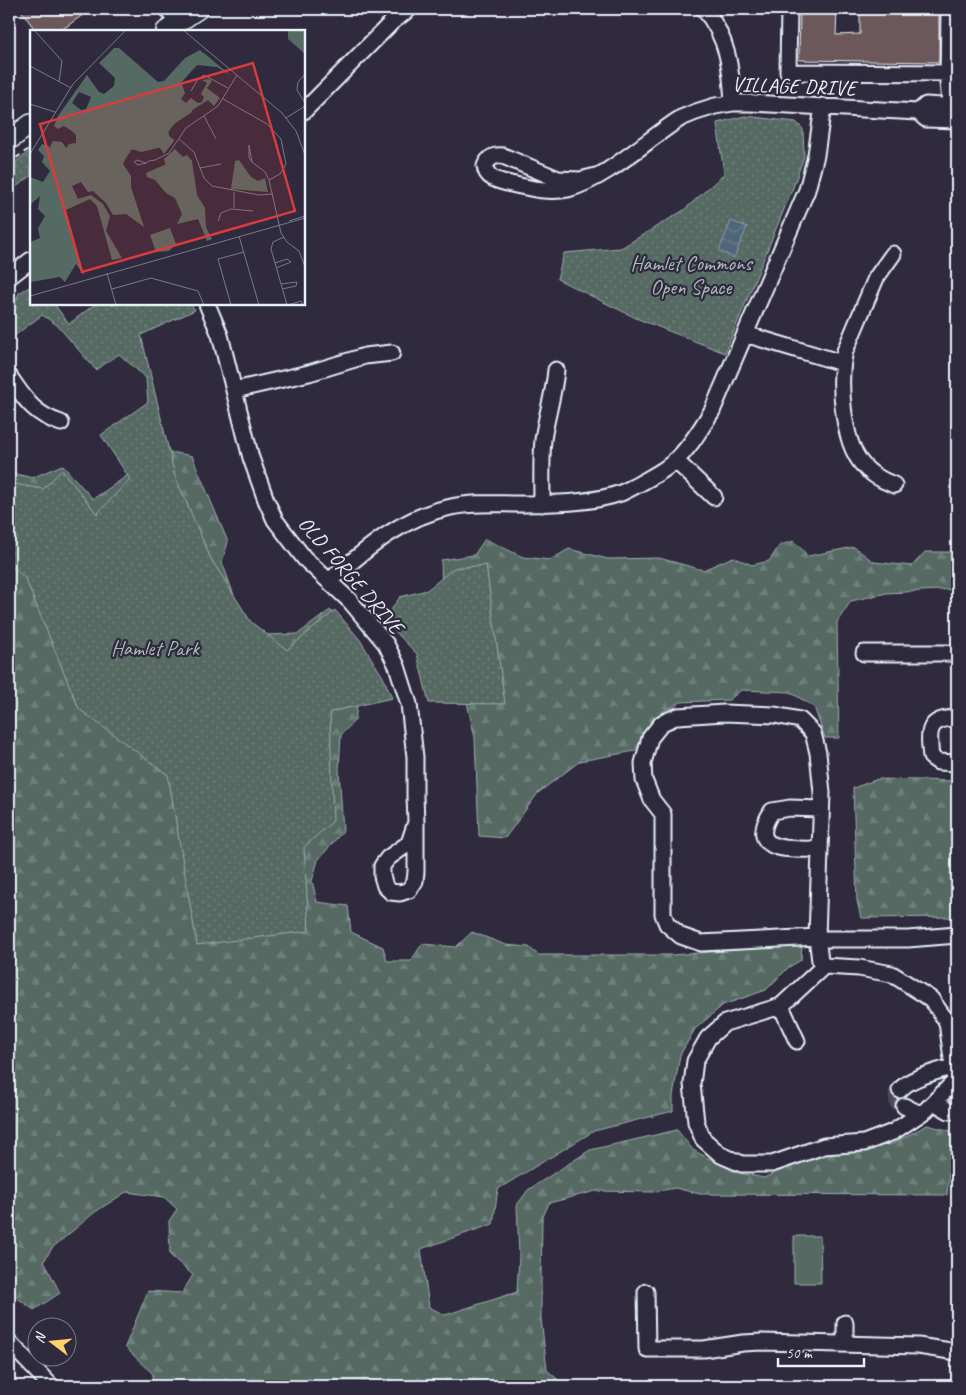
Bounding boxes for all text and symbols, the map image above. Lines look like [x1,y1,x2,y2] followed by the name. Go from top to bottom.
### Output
[30,30,305,305] inset map
[731,71,859,101] street label: VILLAGE DRIVE
[630,250,753,300] park label: Hamlet Commons Open Space
[293,511,411,641] street label: OLD FORGE DRIVE
[111,635,200,661] park label: Hamlet Park
[28,1318,78,1368] north arrow
[31,1330,50,1345] text: N
[778,1335,865,1367] scale bar
[786,1344,813,1363] text: 50 m

